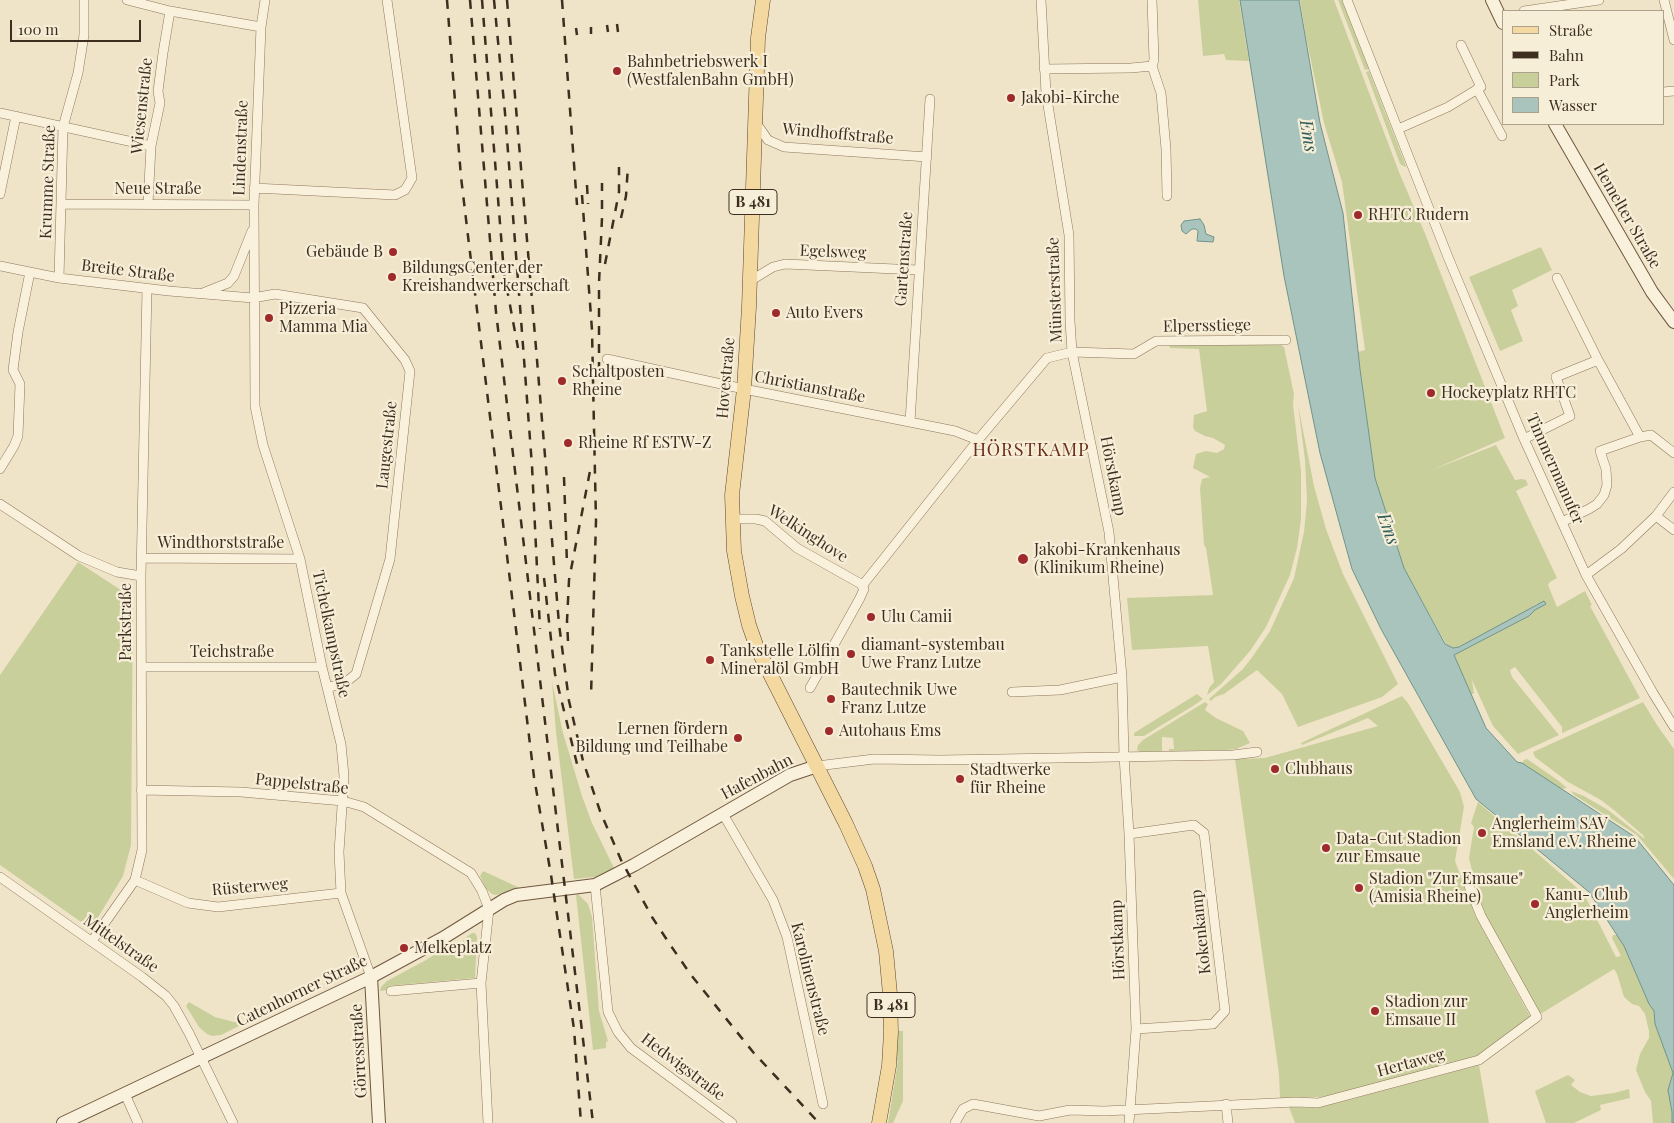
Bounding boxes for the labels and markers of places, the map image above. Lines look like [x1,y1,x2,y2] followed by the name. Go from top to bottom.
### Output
[627,52,794,90] place label: Bahnbetriebswerk I (WestfalenBahn GmbH)
[611,65,623,77] marker: Bahnbetriebswerk I (WestfalenBahn GmbH)
[1021,88,1120,108] place label: Jakobi-Kirche
[1005,92,1017,104] marker: Jakobi-Kirche
[1368,205,1469,225] place label: RHTC Rudern
[1352,209,1364,221] marker: RHTC Rudern
[306,242,383,262] place label: Gebäude B
[387,246,399,258] marker: Gebäude B
[402,258,569,296] place label: BildungsCenter der Kreishandwerkerschaft
[386,271,398,283] marker: BildungsCenter der Kreishandwerkerschaft
[279,299,368,337] place label: Pizzeria Mamma Mia
[786,303,863,323] place label: Auto Evers
[770,307,782,319] marker: Auto Evers
[263,312,275,324] marker: Pizzeria Mamma Mia
[572,362,665,400] place label: Schaltposten Rheine
[556,375,568,387] marker: Schaltposten Rheine
[1441,383,1576,403] place label: Hockeyplatz RHTC
[1425,387,1437,399] marker: Hockeyplatz RHTC
[578,433,712,453] place label: Rheine Rf ESTW-Z
[562,437,574,449] marker: Rheine Rf ESTW-Z
[1034,540,1180,578] place label: Jakobi-Krankenhaus (Klinikum Rheine)
[1016,552,1030,566] marker: Jakobi-Krankenhaus (Klinikum Rheine)
[881,607,952,627] place label: Ulu Camii
[865,611,877,623] marker: Ulu Camii
[861,635,1005,673] place label: diamant-systembau Uwe Franz Lutze
[720,641,840,679] place label: Tankstelle Lölfin Mineralöl GmbH
[845,648,857,660] marker: diamant-systembau Uwe Franz Lutze
[704,654,716,666] marker: Tankstelle Lölfin Mineralöl GmbH
[841,680,957,718] place label: Bautechnik Uwe Franz Lutze
[825,693,837,705] marker: Bautechnik Uwe Franz Lutze
[575,719,728,757] place label: Lernen fördern Bildung und Teilhabe
[839,721,941,741] place label: Autohaus Ems
[823,725,835,737] marker: Autohaus Ems
[732,732,744,744] marker: Lernen fördern Bildung und Teilhabe
[1285,759,1353,779] place label: Clubhaus
[970,760,1051,798] place label: Stadtwerke für Rheine
[1269,763,1281,775] marker: Clubhaus
[954,773,966,785] marker: Stadtwerke für Rheine
[1492,814,1637,852] place label: Anglerheim SAV Emsland e.V. Rheine
[1476,827,1488,839] marker: Anglerheim SAV Emsland e.V. Rheine
[1336,829,1461,867] place label: Data-Cut Stadion zur Emsaue
[1320,842,1332,854] marker: Data-Cut Stadion zur Emsaue
[1369,869,1523,907] place label: Stadion "Zur Emsaue" (Amisia Rheine)
[1353,882,1365,894] marker: Stadion "Zur Emsaue" (Amisia Rheine)
[1545,885,1629,923] place label: Kanu- Club Anglerheim
[1529,898,1541,910] marker: Kanu- Club Anglerheim
[414,938,492,958] place label: Melkeplatz
[398,942,410,954] marker: Melkeplatz
[1385,992,1468,1030] place label: Stadion zur Emsaue II
[1369,1005,1381,1017] marker: Stadion zur Emsaue II

